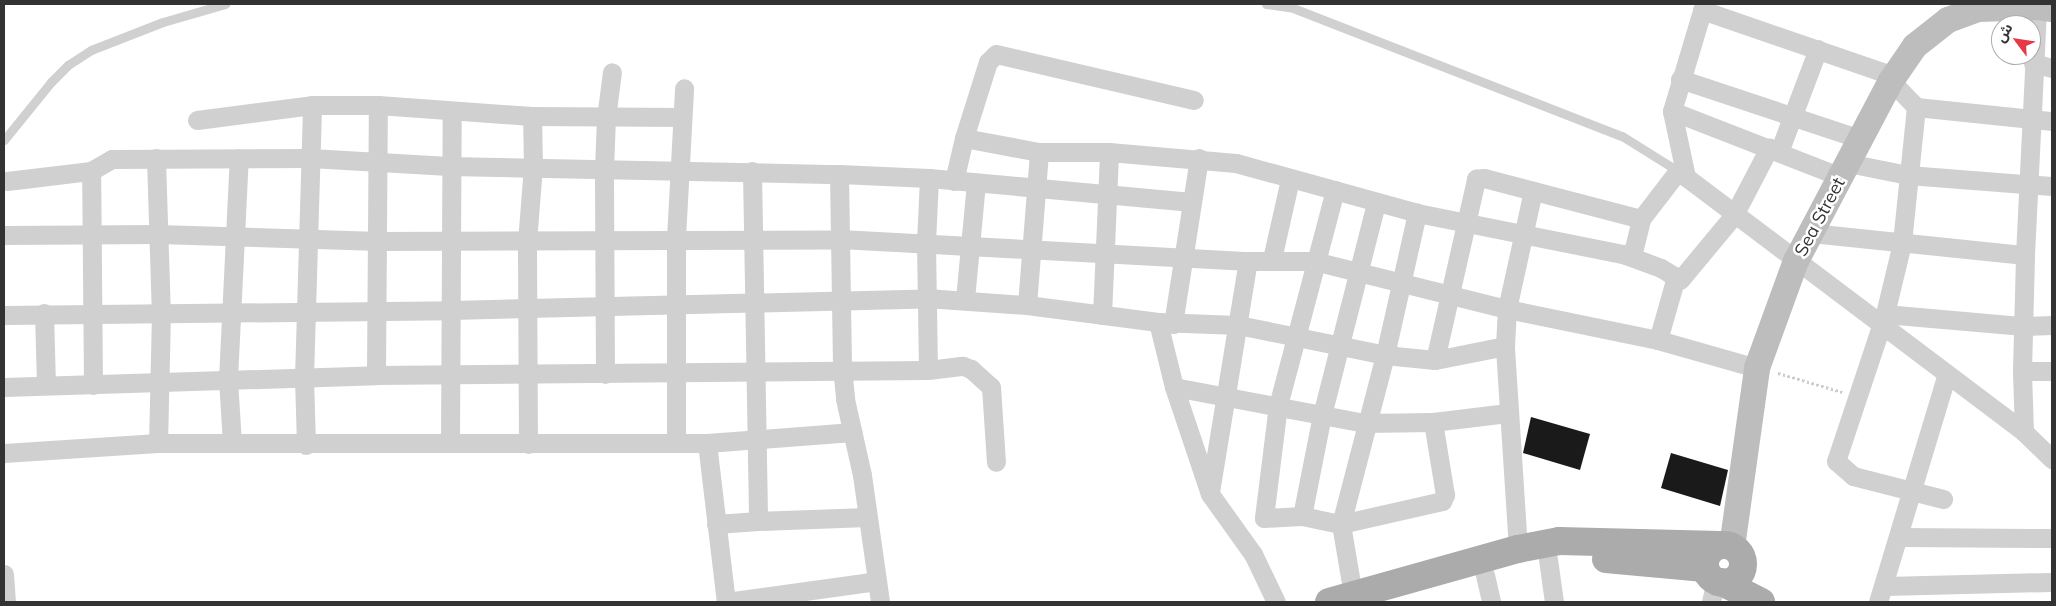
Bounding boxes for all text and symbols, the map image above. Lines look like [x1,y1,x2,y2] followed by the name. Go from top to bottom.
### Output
[1991,15,2041,65] north arrow
[1991,20,2017,46] text: ش
[1790,174,1850,260] street label: Sea Street

